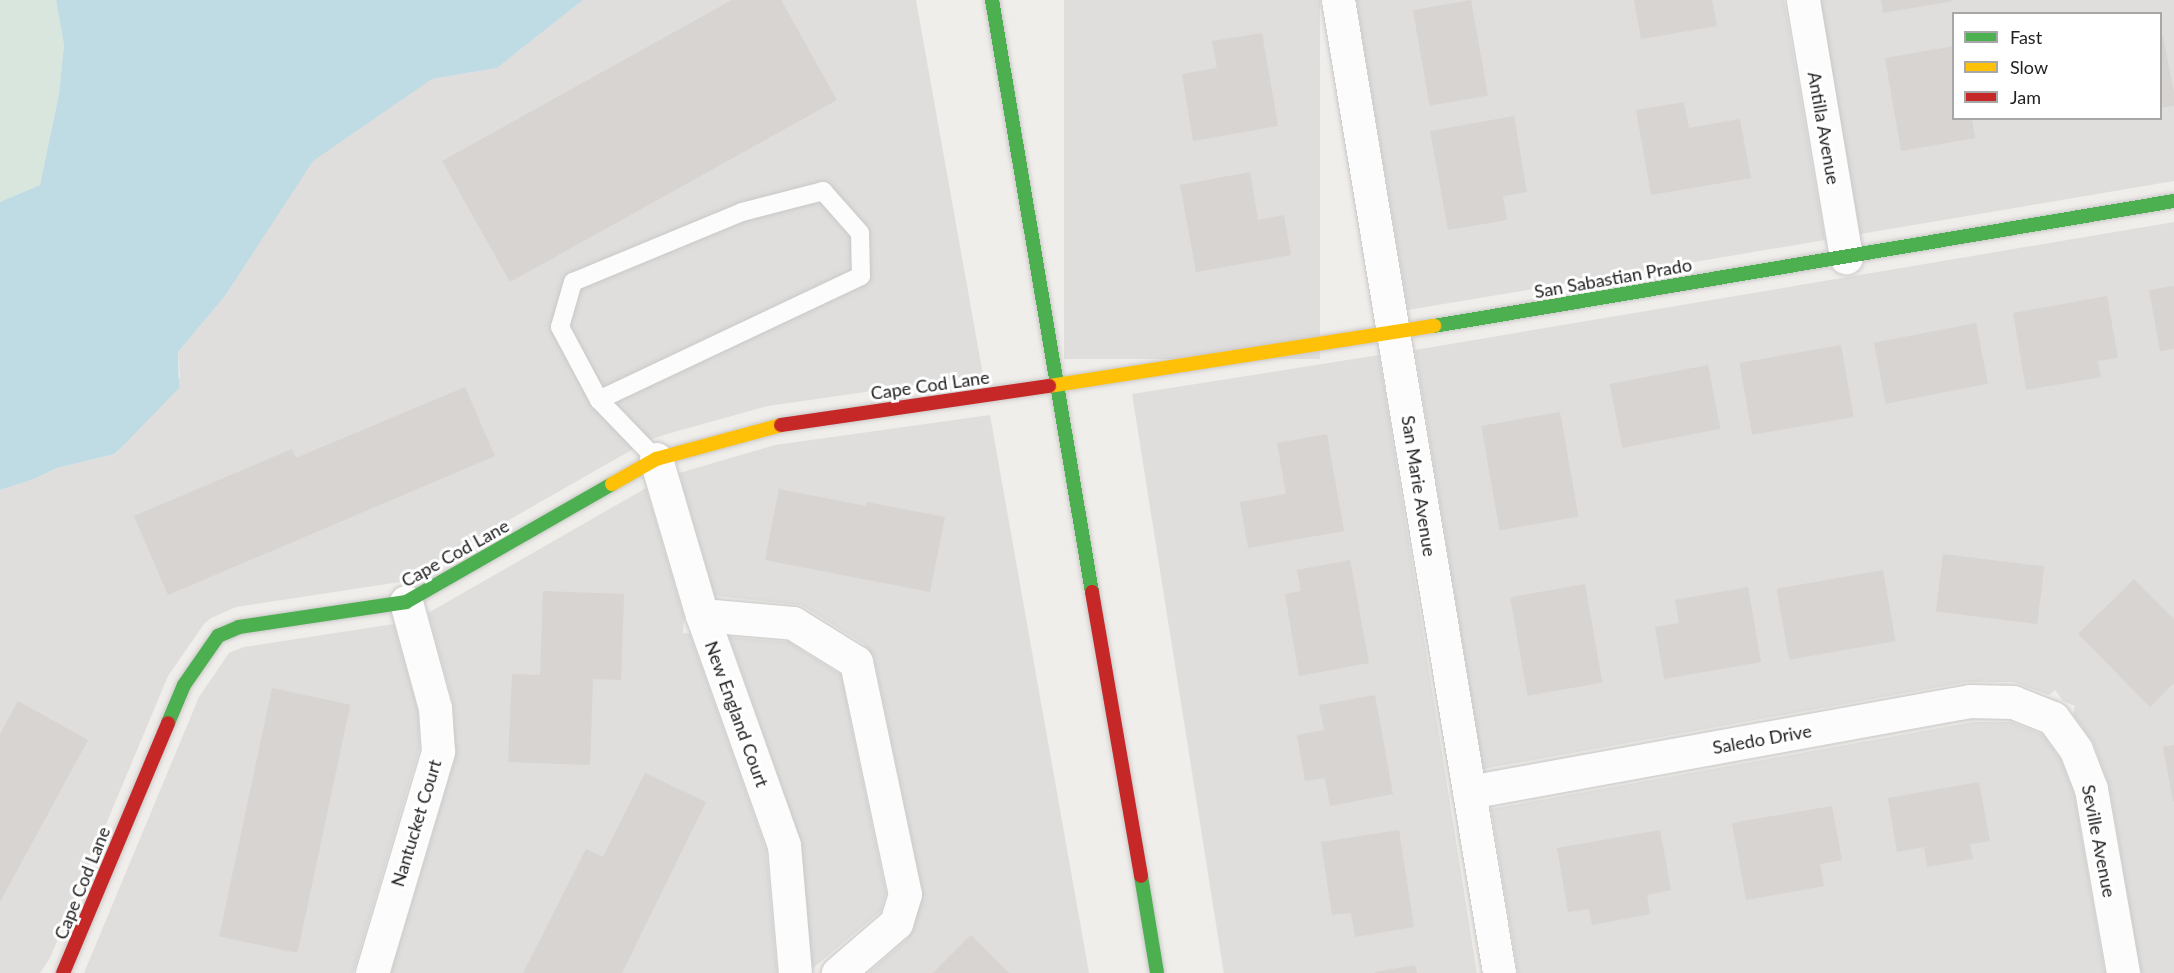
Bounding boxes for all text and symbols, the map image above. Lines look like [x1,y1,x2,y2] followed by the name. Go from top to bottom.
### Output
[1952,12,2162,120] legend
[2010,26,2042,48] text: Fast
[2010,56,2048,78] text: Slow
[1803,70,1845,186] street label: Antilla Avenue
[2010,86,2041,108] text: Jam
[1533,254,1693,302] street label: San Sabastian Prado
[869,366,991,404] street label: Cape Cod Lane
[1397,414,1441,558] street label: San Marie Avenue
[397,515,513,591] street label: Cape Cod Lane
[700,638,774,790] street label: New England Court
[1711,720,1813,758] street label: Saledo Drive
[386,757,446,889] street label: Nantucket Court
[2077,783,2121,899] street label: Seville Avenue
[50,823,114,943] street label: Cape Cod Lane

